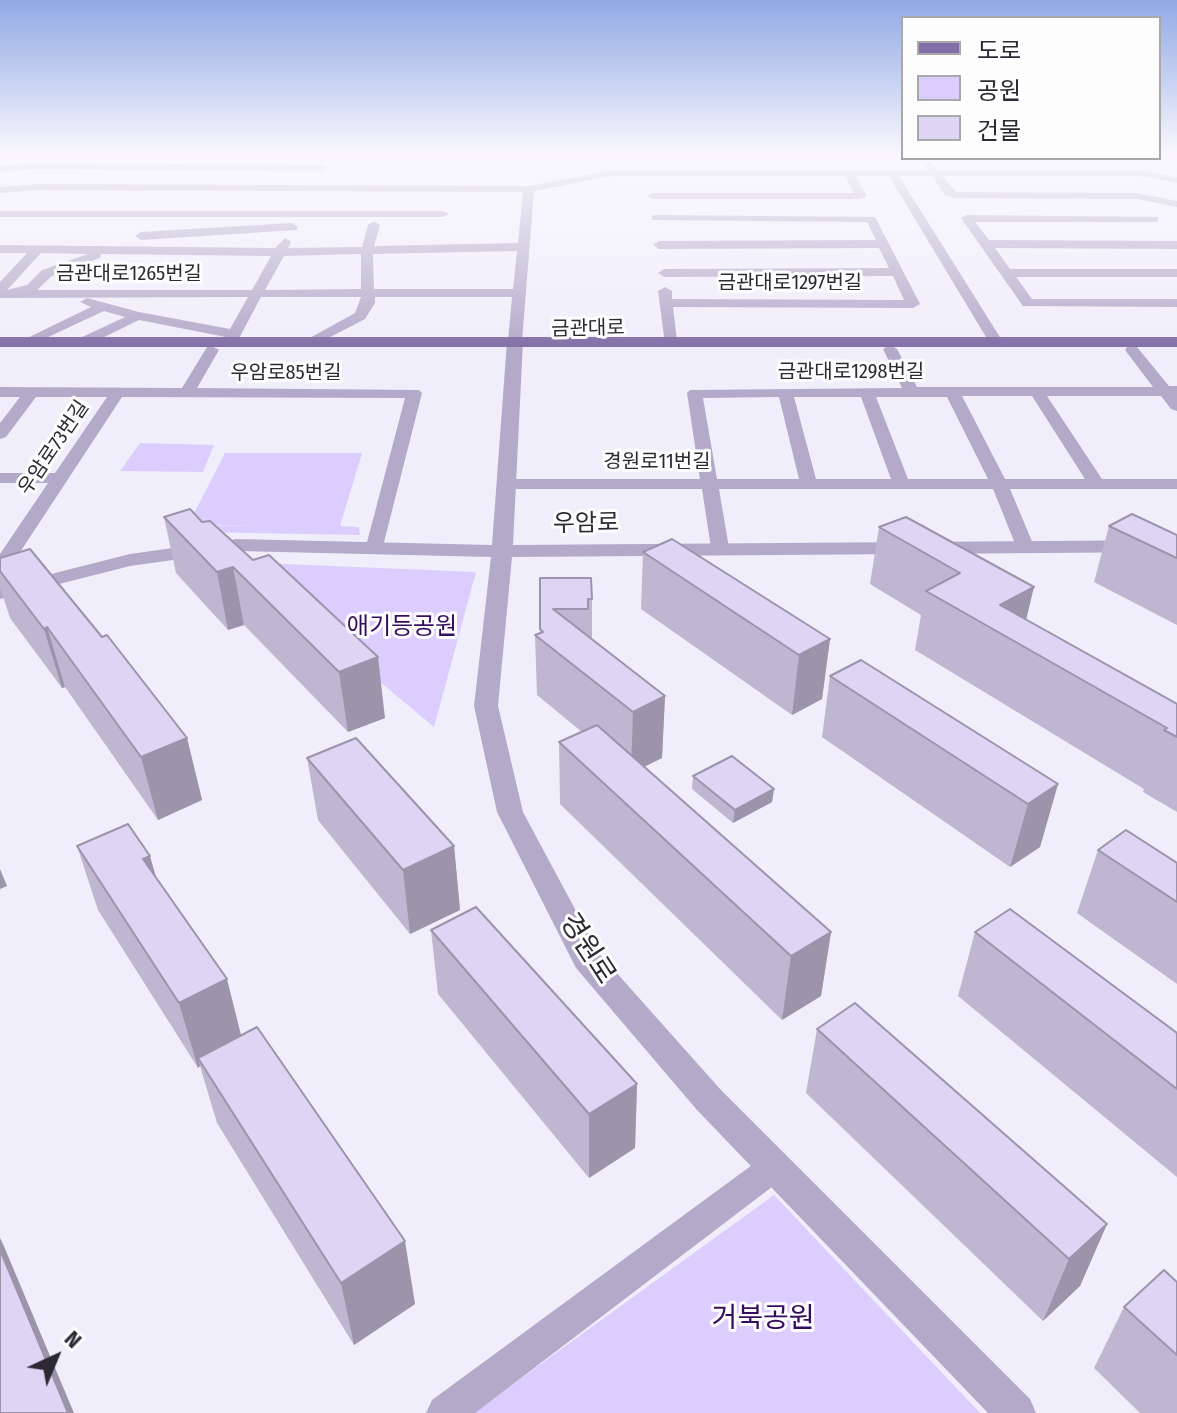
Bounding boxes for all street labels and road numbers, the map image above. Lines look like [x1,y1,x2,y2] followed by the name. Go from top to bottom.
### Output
[56,262,202,286] street label: 금관대로1265번길
[718,271,862,295] street label: 금관대로1297번길
[551,316,625,342] street label: 금관대로
[778,360,924,384] street label: 금관대로1298번길
[230,361,342,385] street label: 우암로85번길
[14,396,94,500] street label: 우암로73번길
[603,450,711,474] street label: 경원로11번길
[553,509,619,539] street label: 우암로
[552,907,622,991] street label: 경원로

